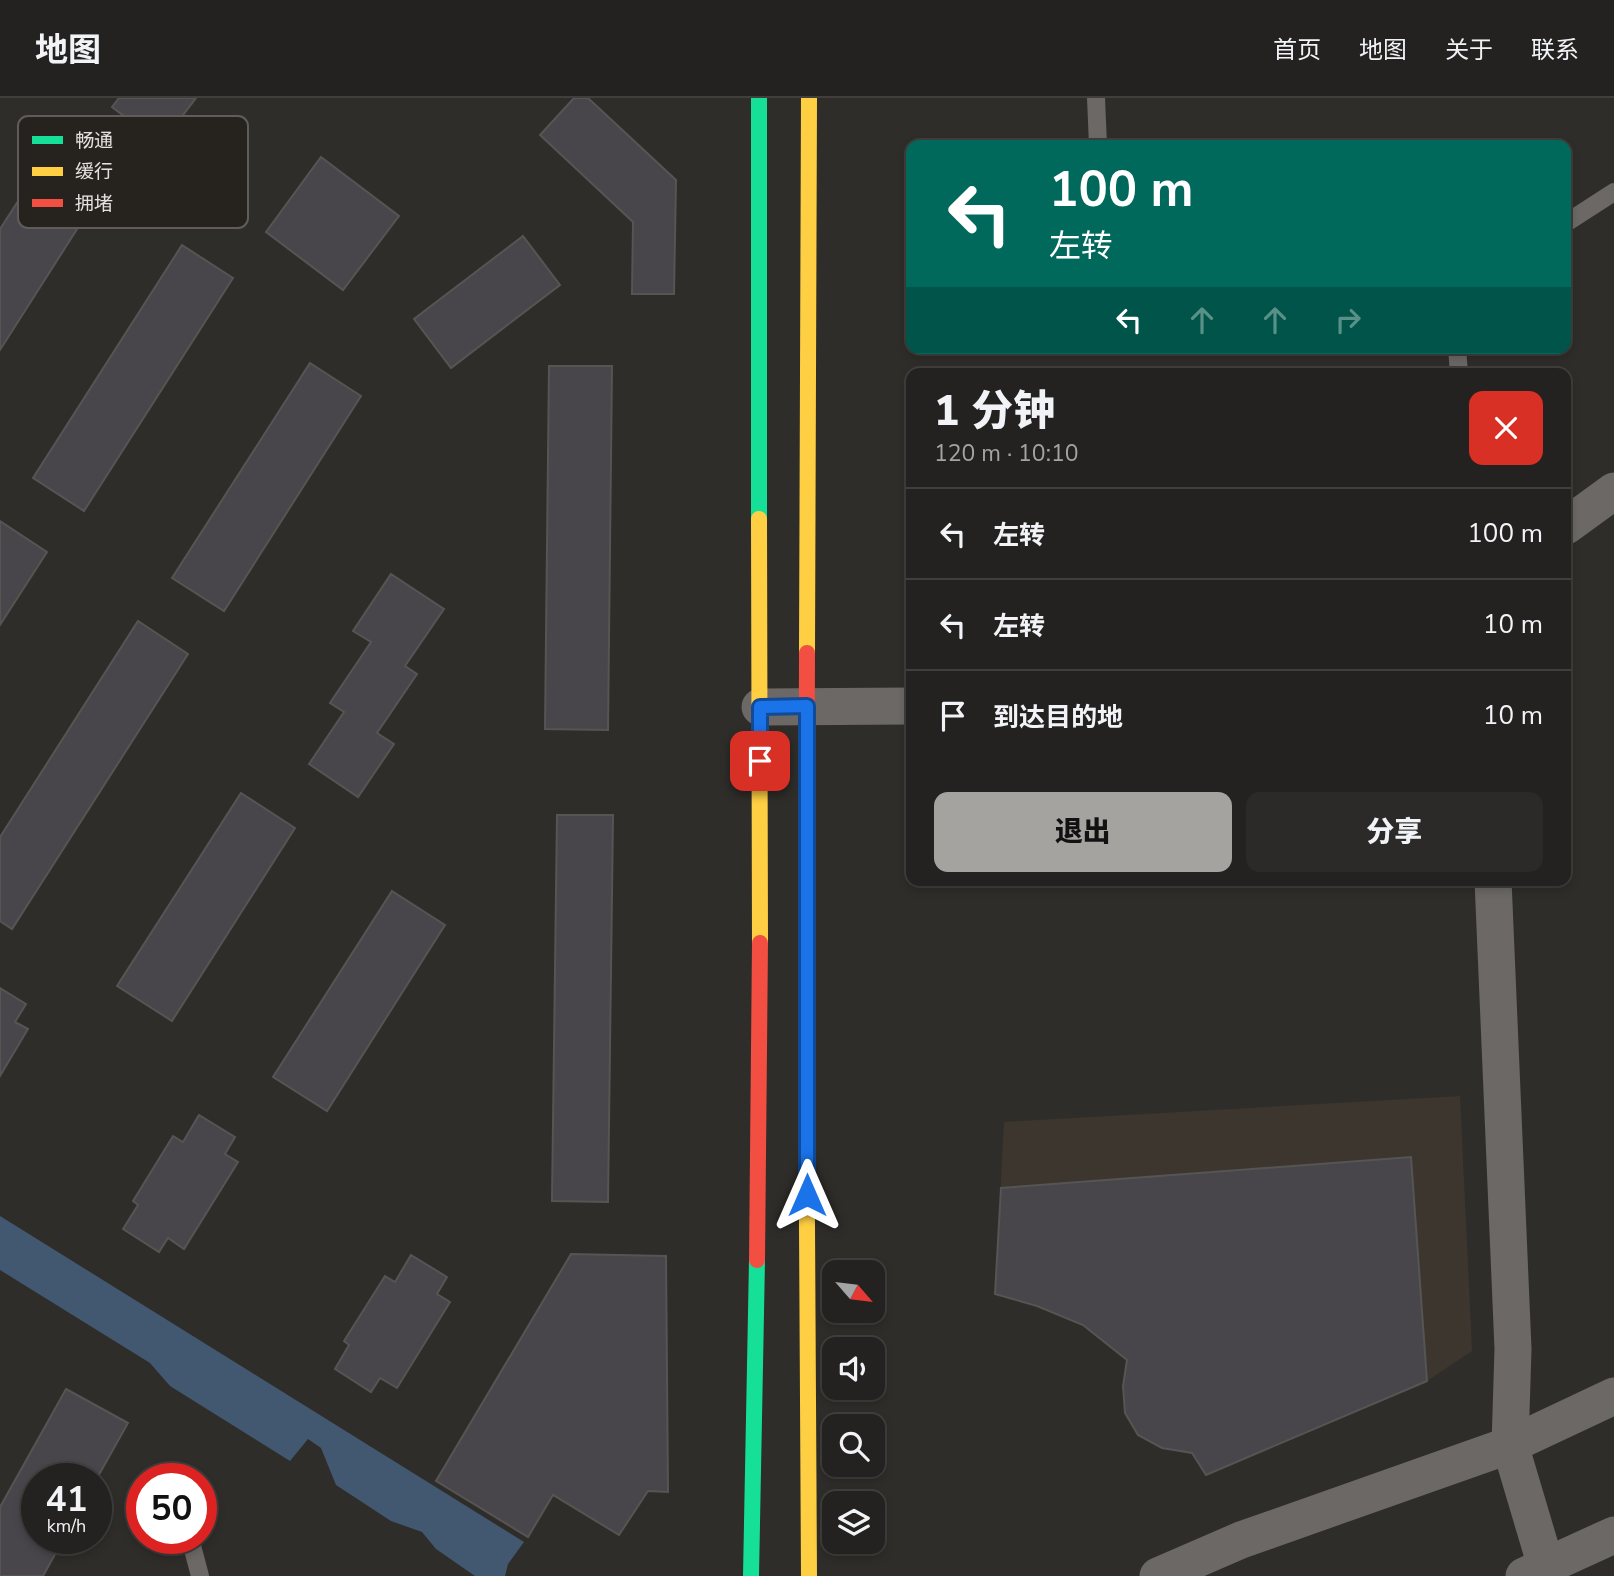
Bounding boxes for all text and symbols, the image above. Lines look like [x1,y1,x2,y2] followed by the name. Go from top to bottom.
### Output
[35,28,101,73] text: 地图
[1273,34,1321,66] text: 首页
[1359,34,1407,66] text: 地图
[1445,34,1493,66] text: 关于
[1531,34,1579,66] text: 联系
[18,116,248,228] legend
[75,128,113,154] text: 畅通
[1049,156,1193,223] text: 100 m
[75,159,113,185] text: 缓行
[934,168,1025,259] icon: left
[75,191,113,217] text: 拥堵
[1049,225,1113,268] text: 左转
[1110,301,1148,339] icon: left
[1183,301,1221,339] icon: ahead
[1256,301,1294,339] icon: ahead
[1329,301,1367,339] icon: right
[934,383,1055,440] text: 1 分钟
[1469,391,1543,465] button: close
[934,438,1079,469] text: 120 m · 10:10
[934,515,972,553] icon: left
[1467,516,1543,551] text: 100 m
[993,518,1045,553] text: 左转
[934,606,972,644] icon: left
[1483,607,1543,642] text: 10 m
[993,609,1045,644] text: 左转
[934,697,972,735] icon: arrive
[1483,698,1543,733] text: 10 m
[993,700,1123,735] text: 到达目的地
[730,731,790,791] pin
[741,742,779,780] icon: arrive
[934,792,1232,872] button: 退出
[1246,792,1543,872] button: 分享
[770,1158,844,1232] position arrow
[822,1260,886,1323] north arrow
[822,1260,885,1554] map controls
[822,1337,885,1400] button: sound
[822,1414,885,1477] button: search
[126,1463,217,1554] speed limit sign: 50
[45,1476,88,1523] text: 41
[822,1491,885,1554] button: layers
[47,1514,86,1538] text: km/h

